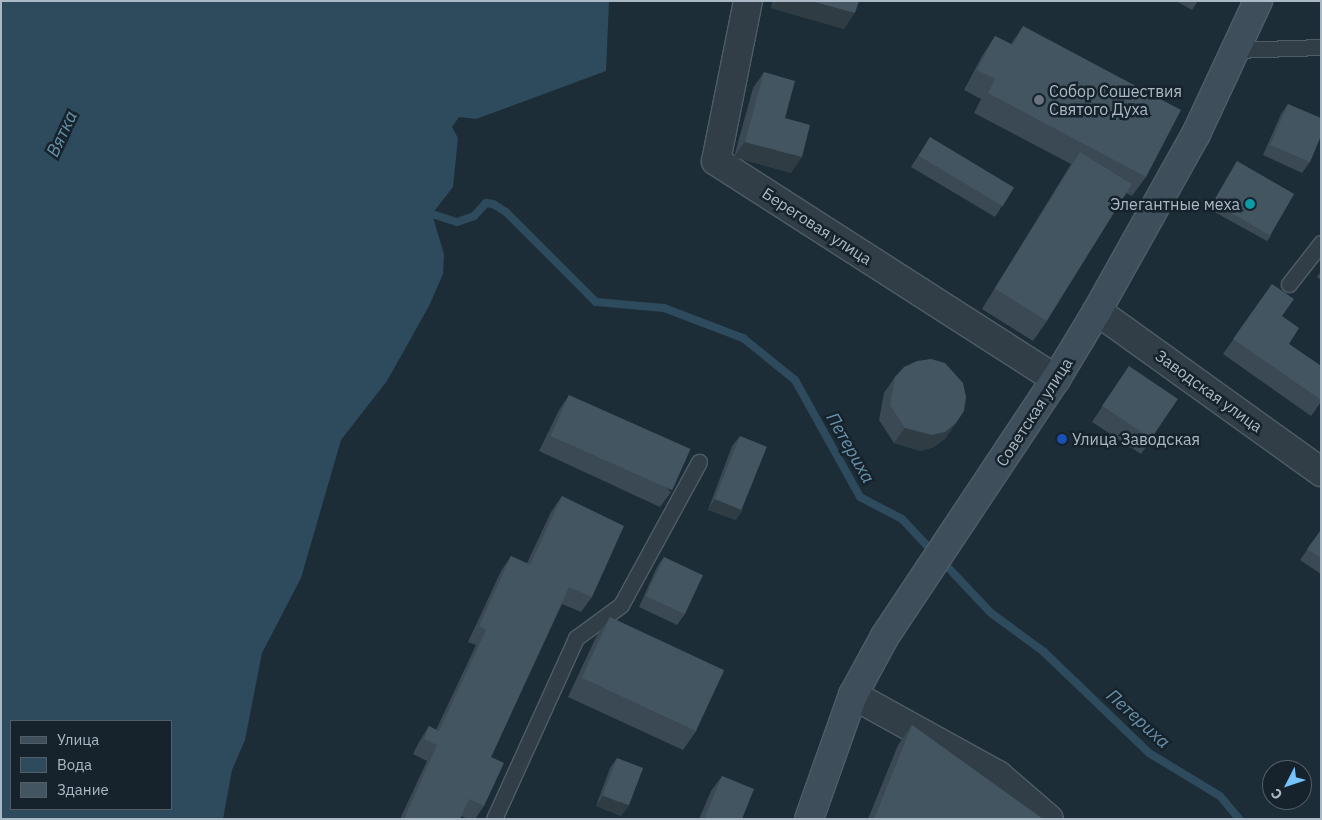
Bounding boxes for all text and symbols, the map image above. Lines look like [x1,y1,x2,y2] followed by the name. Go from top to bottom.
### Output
[1049,81,1182,119] place label: Собор Сошествия Святого Духа
[1033,94,1045,106] marker: Собор Сошествия Святого Духа
[42,107,82,161] water label: Вятка
[759,183,875,269] street label: Береговая улица
[1110,194,1240,214] place label: Элегантные меха
[1244,198,1256,210] marker: Элегантные меха
[1152,346,1266,436] street label: Заводская улица
[992,354,1076,470] street label: Советская улица
[821,409,879,487] water label: Петериха
[1072,429,1200,449] place label: Улица Заводская
[1056,433,1068,445] marker: Улица Заводская
[1102,685,1174,753] water label: Петериха
[10,720,172,810] legend
[57,730,99,749] text: Улица
[57,755,92,774] text: Вода
[1262,760,1312,810] north arrow
[57,780,109,799] text: Здание
[1267,785,1286,804] text: С

